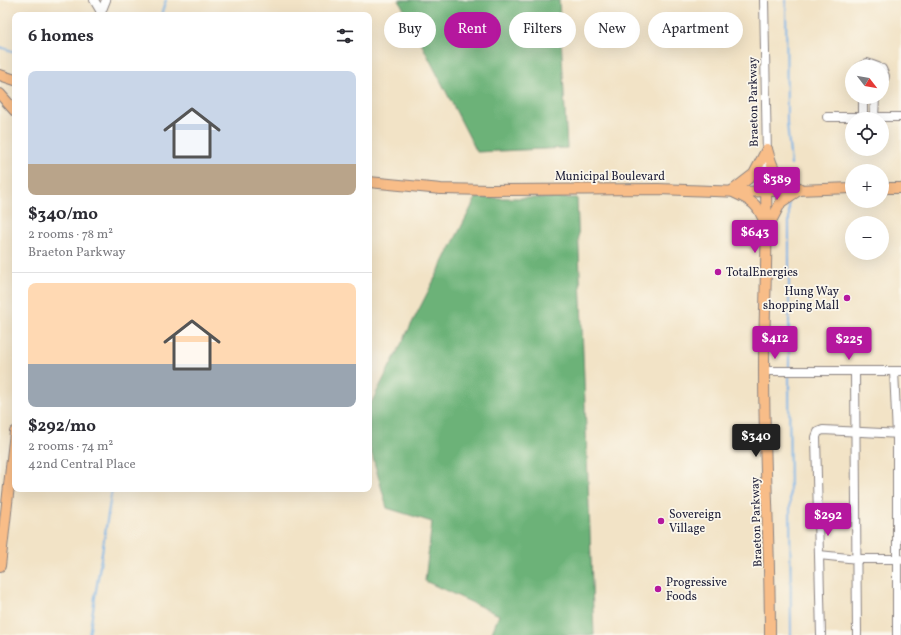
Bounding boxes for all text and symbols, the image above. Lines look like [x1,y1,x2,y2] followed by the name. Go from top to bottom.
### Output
[384,12,436,48] chip: Buy
[444,12,501,48] chip: Rent
[509,12,576,48] chip: Filters
[584,12,640,48] chip: New
[648,12,743,48] chip: Apartment
[28,25,94,48] text: 6 homes
[334,25,356,47] icon: filters
[745,56,763,147] street label: Braeton Parkway
[845,60,889,104] north arrow
[845,60,889,260] map controls
[156,97,228,169] icon: home
[845,112,889,156] button: locate
[845,164,889,208] button: +
[753,167,801,201] pin: $389
[555,169,665,185] street label: Municipal Boulevard
[763,171,791,189] text: $389
[28,203,98,226] text: $340/mo
[845,216,889,260] button: −
[731,220,779,254] pin: $643
[741,224,769,242] text: $643
[28,226,113,244] text: 2 rooms · 78 m²
[28,244,126,262] text: Braeton Parkway
[726,265,798,281] place label: TotalEnergies
[713,267,723,277] marker: TotalEnergies
[763,284,839,314] place label: Hung Way shopping Mall
[842,293,852,303] marker: Hung Way shopping Mall
[156,309,228,381] icon: home
[751,326,799,360] pin: $412
[825,327,873,361] pin: $225
[761,330,789,348] text: $412
[835,331,863,349] text: $225
[28,415,96,438] text: $292/mo
[732,424,780,458] pin: $340
[741,428,771,446] text: $340
[28,438,113,456] text: 2 rooms · 74 m²
[28,456,136,474] text: 42nd Central Place
[747,476,767,567] street label: Braeton Parkway
[804,503,852,537] pin: $292
[669,507,721,537] place label: Sovereign Village
[814,507,842,525] text: $292
[656,516,666,526] marker: Sovereign Village
[666,575,727,605] place label: Progressive Foods
[653,584,663,594] marker: Progressive Foods

